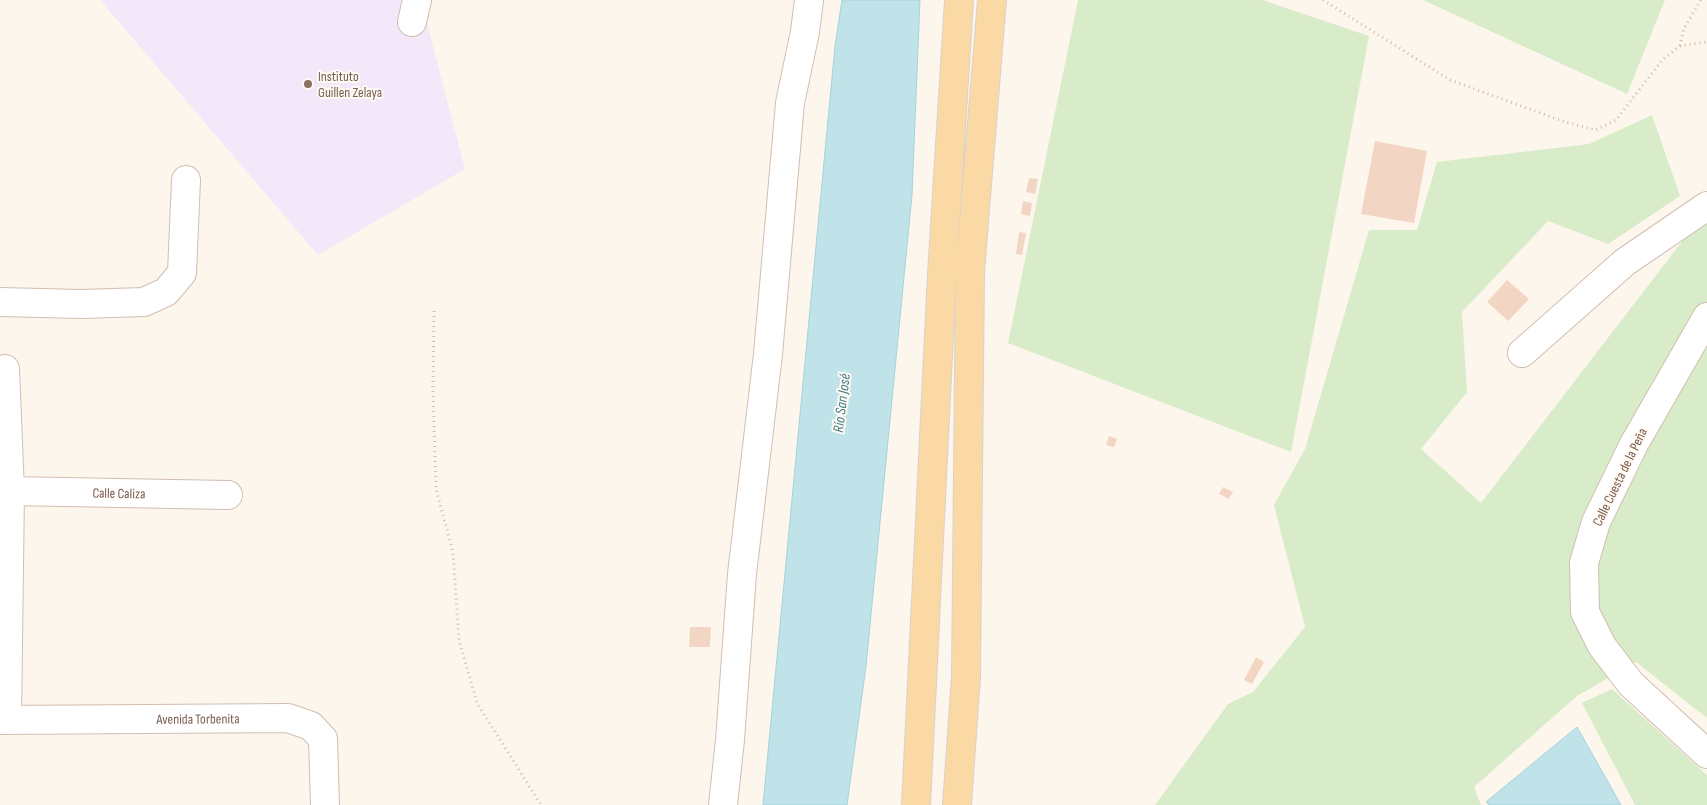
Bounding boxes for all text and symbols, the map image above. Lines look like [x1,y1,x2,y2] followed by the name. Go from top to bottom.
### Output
[318,68,382,101] place label: Instituto Guillen Zelaya
[302,78,314,90] marker: Instituto Guillen Zelaya
[829,372,855,434] water label: Río San José
[1589,425,1651,529] street label: Calle Cuesta de la Peña
[92,484,146,502] street label: Calle Caliza
[155,710,240,727] street label: Avenida Torbenita

